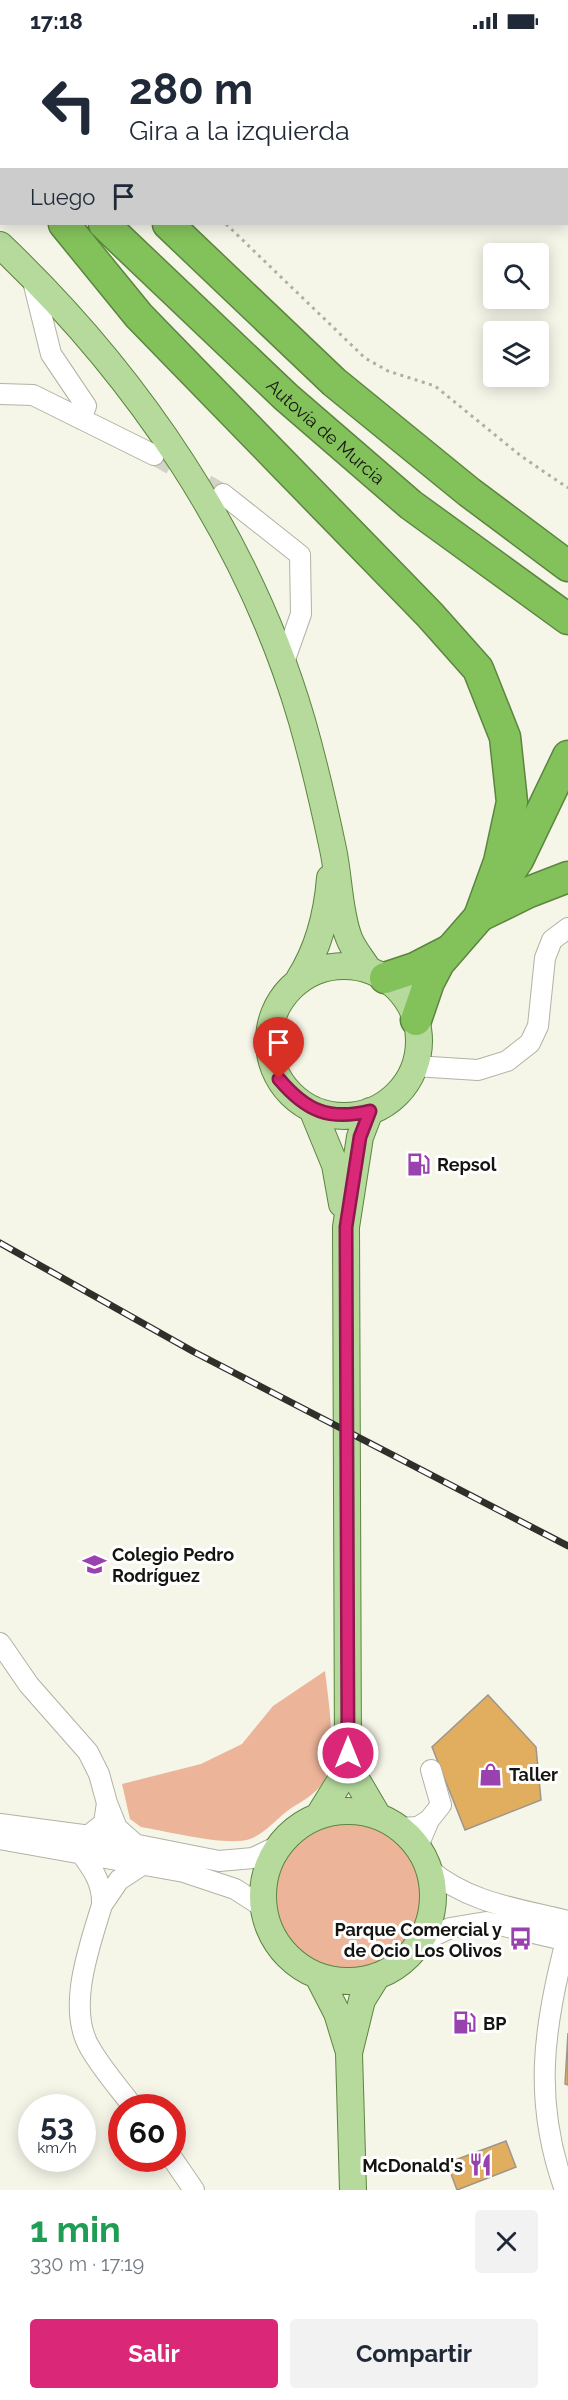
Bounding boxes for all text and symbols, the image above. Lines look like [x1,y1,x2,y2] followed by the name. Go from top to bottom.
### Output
[30,8,83,34] text: 17:18
[129,65,253,114] text: 280 m
[30,66,108,144] icon: left
[129,115,350,146] text: Gira a la izquierda
[107,180,140,213] icon: arrive
[30,184,95,210] text: Luego
[483,243,549,387] map controls
[483,243,549,309] button: search
[483,321,549,387] button: layers
[263,374,389,488] street label: Autovía de Murcia
[253,1017,304,1079] pin
[262,1026,295,1059] icon: arrive
[406,1151,432,1177] fuel station icon: Repsol
[437,1154,497,1175] place label: Repsol
[112,1544,234,1586] place label: Colegio Pedro Rodríguez
[81,1551,107,1577] school or university icon: Colegio Pedro Rodríguez
[316,1721,380,1785] position arrow
[478,1761,504,1787] shop icon: Taller
[509,1764,558,1785] place label: Taller
[334,1919,502,1961] place label: Parque Comercial y de Ocio Los Olivos
[507,1926,533,1952] bus stop icon: Parque Comercial y de Ocio Los Olivos
[452,2010,478,2036] fuel station icon: BP
[483,2013,506,2034] place label: BP
[108,2094,186,2172] speed limit sign: 60
[40,2108,74,2143] text: 53
[37,2139,77,2157] text: km/h
[468,2152,494,2178] restaurant icon: McDonald's
[362,2155,463,2176] place label: McDonald's
[30,2208,121,2250] text: 1 min
[475,2210,538,2273] button: close
[30,2252,144,2276] text: 330 m · 17:19
[30,2319,278,2388] button: Salir
[290,2319,538,2388] button: Compartir

